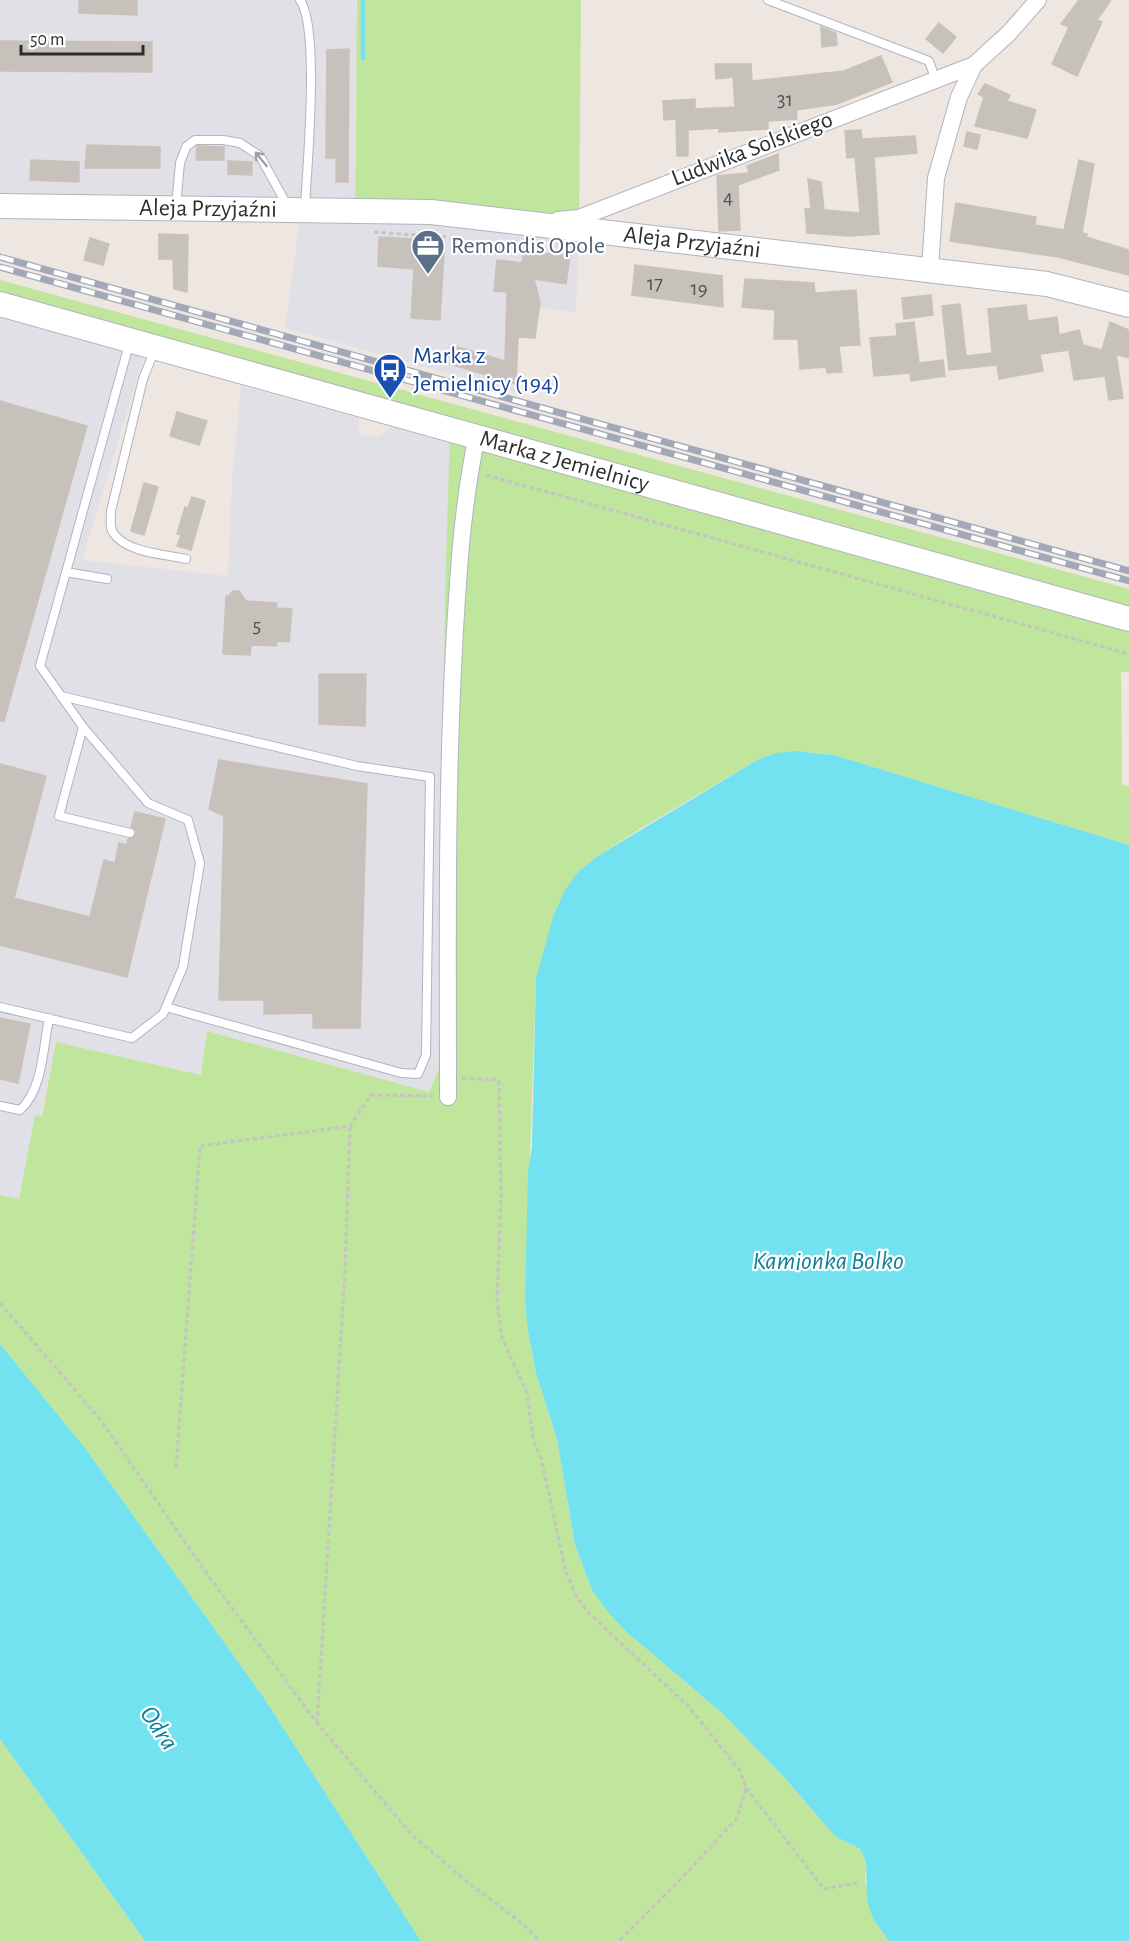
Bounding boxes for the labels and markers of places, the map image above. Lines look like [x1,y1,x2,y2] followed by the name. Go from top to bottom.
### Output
[410,228,446,275] office icon: Remondis Opole
[451,234,605,258] place label: Remondis Opole
[413,344,560,396] place label: Marka z Jemielnicy (194)
[372,352,408,399] bus stop icon: Marka z Jemielnicy (194)

